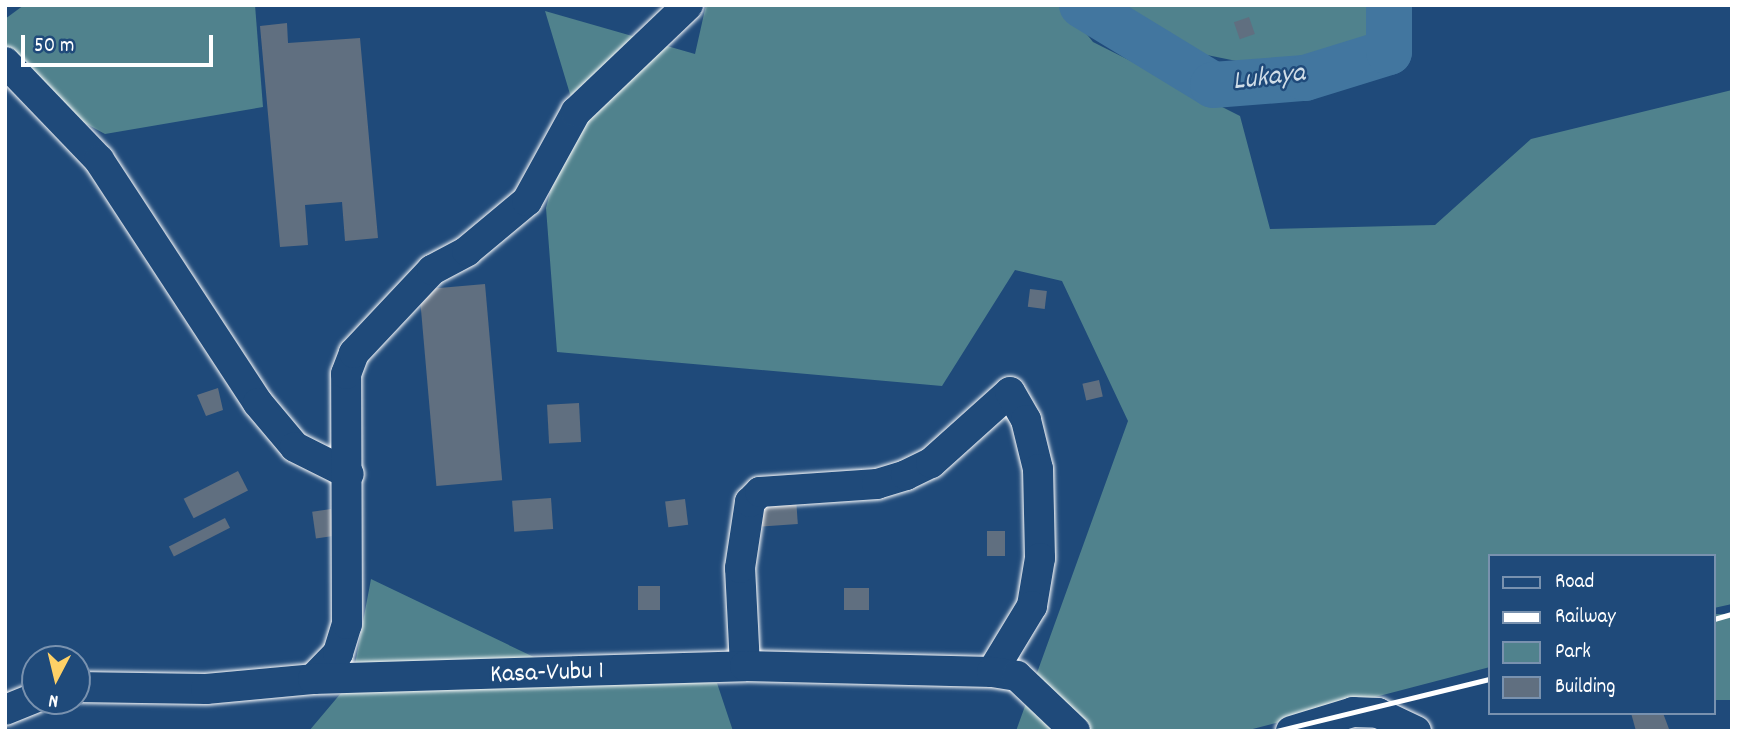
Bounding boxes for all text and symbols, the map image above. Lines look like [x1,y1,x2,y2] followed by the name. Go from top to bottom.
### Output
[24,21,217,65] scale bar
[34,32,74,62] text: 50 m
[1231,58,1307,100] water label: Lukaya
[1488,554,1716,715] legend
[1555,568,1594,598] text: Road
[1555,603,1616,633] text: Railway
[1555,638,1591,668] text: Park
[21,645,91,715] north arrow
[489,656,605,692] street label: Kasa-Vubu 1
[1555,673,1615,703] text: Building
[47,685,60,713] text: N

